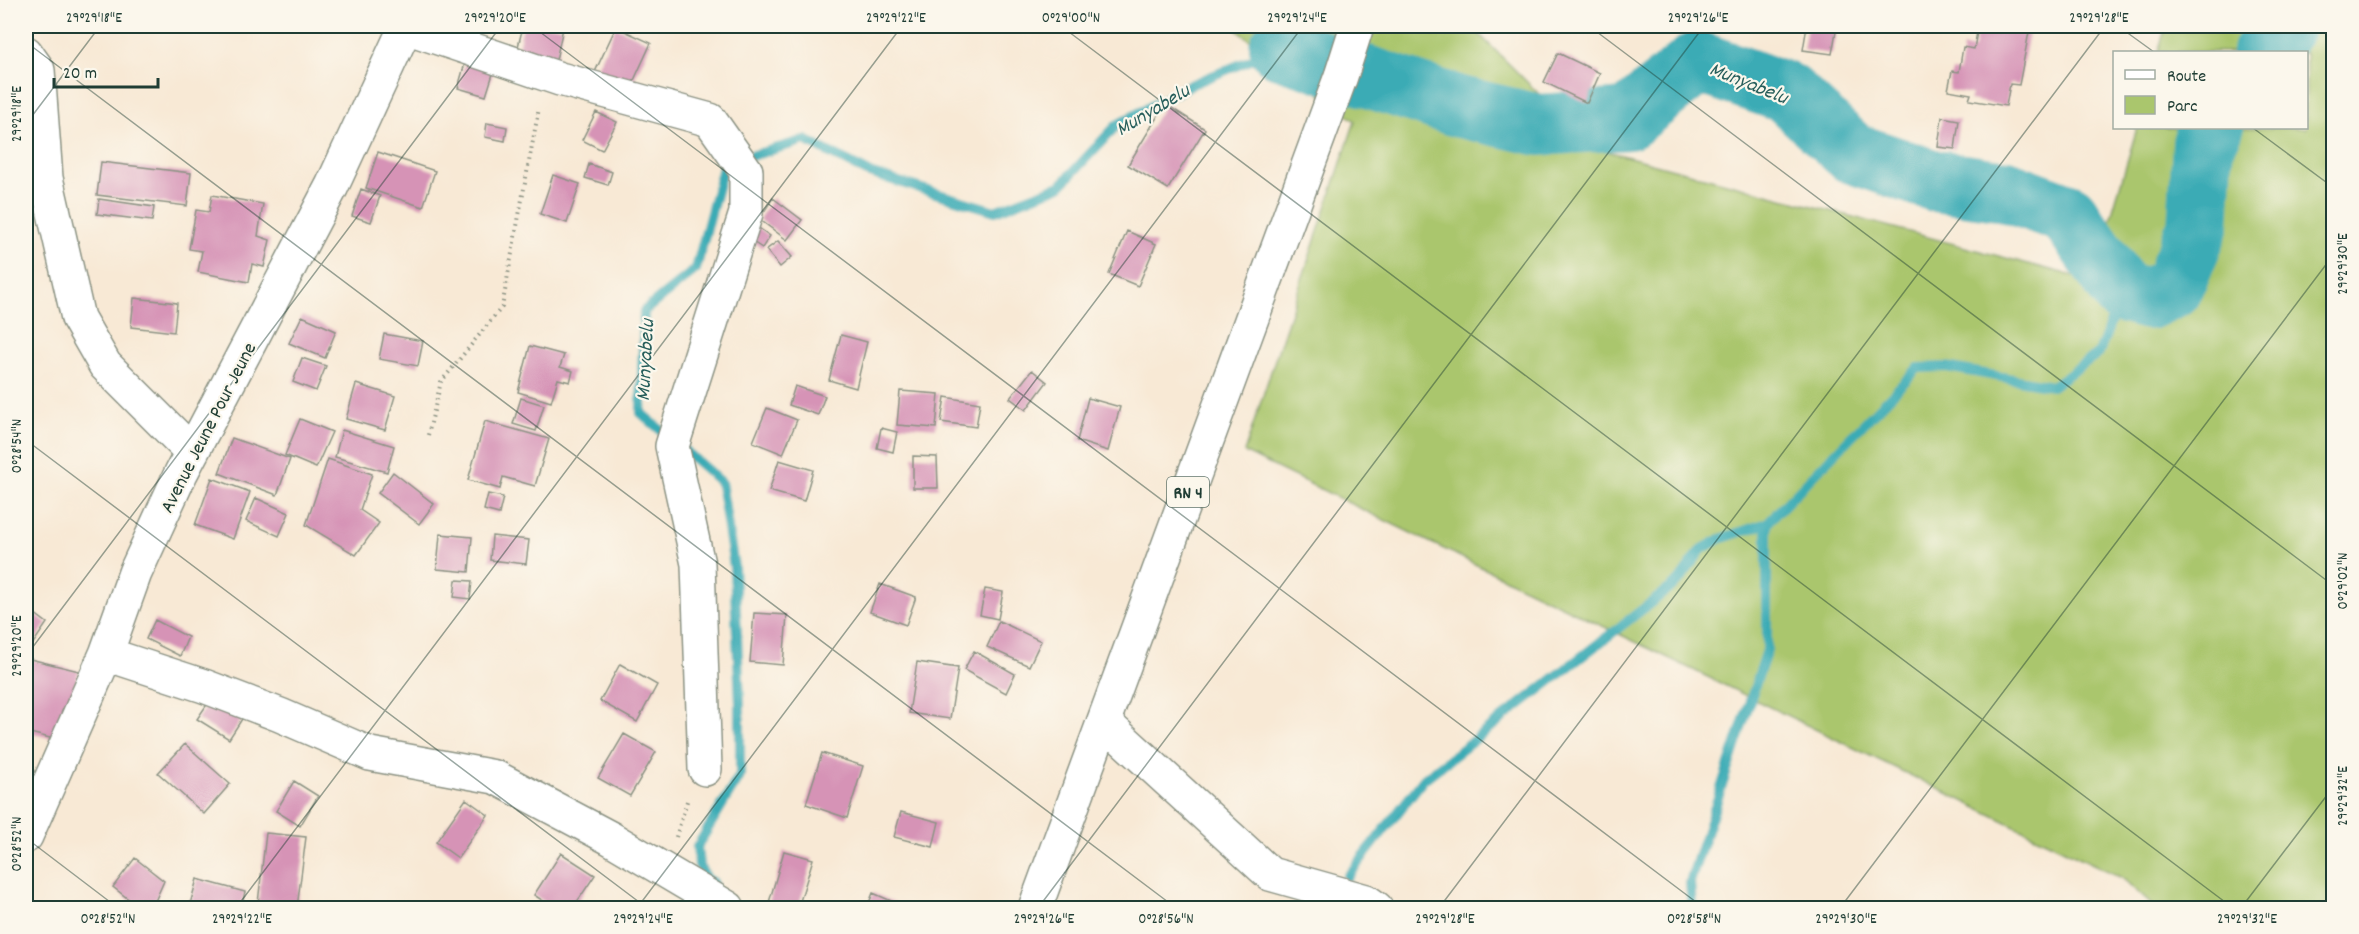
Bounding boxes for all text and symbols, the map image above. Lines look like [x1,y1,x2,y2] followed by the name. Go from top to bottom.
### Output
[66,8,122,30] text: 29°29'18"E
[464,8,526,30] text: 29°29'20"E
[866,8,926,30] text: 29°29'22"E
[1042,8,1100,30] text: 0°29'00"N
[1267,8,1327,30] text: 29°29'24"E
[1668,8,1729,30] text: 29°29'26"E
[2069,8,2129,30] text: 29°29'28"E
[54,51,158,89] scale bar
[2113,51,2308,129] legend
[1704,56,1793,115] water label: Munyabelu
[63,62,97,87] text: 20 m
[2167,65,2206,90] text: Route
[1111,77,1198,145] water label: Munyabelu
[7,86,29,142] text: 29°29'18"E
[2167,95,2198,120] text: Parc
[2333,233,2355,295] text: 29°29'30"E
[630,317,664,402] water label: Munyabelu
[155,338,265,518] street label: Avenue Jeune Pour Jeune
[7,419,29,473] text: 0°28'54"N
[1167,477,1209,507] road number: RN 4
[2333,553,2355,609] text: 0°29'02"N
[7,615,29,677] text: 29°29'20"E
[2333,766,2355,826] text: 29°29'32"E
[7,817,29,871] text: 0°28'52"N
[81,909,135,931] text: 0°28'52"N
[212,909,272,931] text: 29°29'22"E
[613,909,673,931] text: 29°29'24"E
[1014,909,1075,931] text: 29°29'26"E
[1138,909,1194,931] text: 0°28'56"N
[1415,909,1475,931] text: 29°29'28"E
[1667,909,1721,931] text: 0°28'58"N
[1815,909,1877,931] text: 29°29'30"E
[2217,909,2277,931] text: 29°29'32"E

